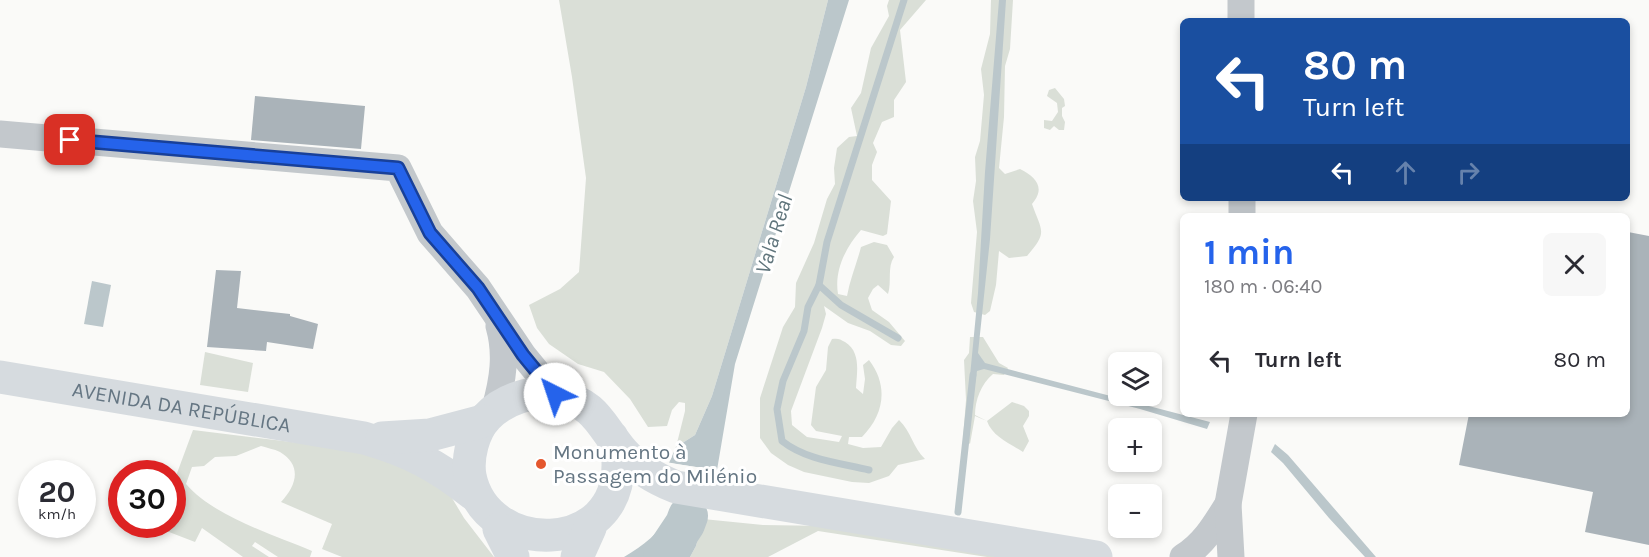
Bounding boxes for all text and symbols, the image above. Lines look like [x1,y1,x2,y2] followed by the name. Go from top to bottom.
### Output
[1303,40,1407,90] text: 80 m
[1204,42,1282,120] icon: left
[1303,91,1404,123] text: Turn left
[44,114,95,165] pin
[53,123,86,156] icon: arrive
[1326,156,1359,189] icon: left
[1389,156,1422,189] icon: ahead
[1452,156,1485,189] icon: right
[750,191,798,277] water label: Vala Real
[1204,231,1294,273] text: 1 min
[1543,233,1606,296] button: close
[1204,275,1322,298] text: 180 m · 06:40
[1204,344,1237,377] icon: left
[1255,347,1342,373] text: Turn left
[1554,347,1606,373] text: 80 m
[1108,352,1162,538] map controls
[1108,352,1162,406] button: layers
[523,362,587,426] position arrow
[70,377,292,438] street label: AVENIDA DA REPÚBLICA
[1108,418,1162,472] button: +
[553,440,757,488] place label: Monumento à Passagem do Milénio
[534,457,548,471] marker: Monumento à Passagem do Milénio
[108,460,186,538] speed limit sign: 30
[38,474,76,510] text: 20
[1108,484,1162,538] button: −
[38,505,76,523] text: km/h

